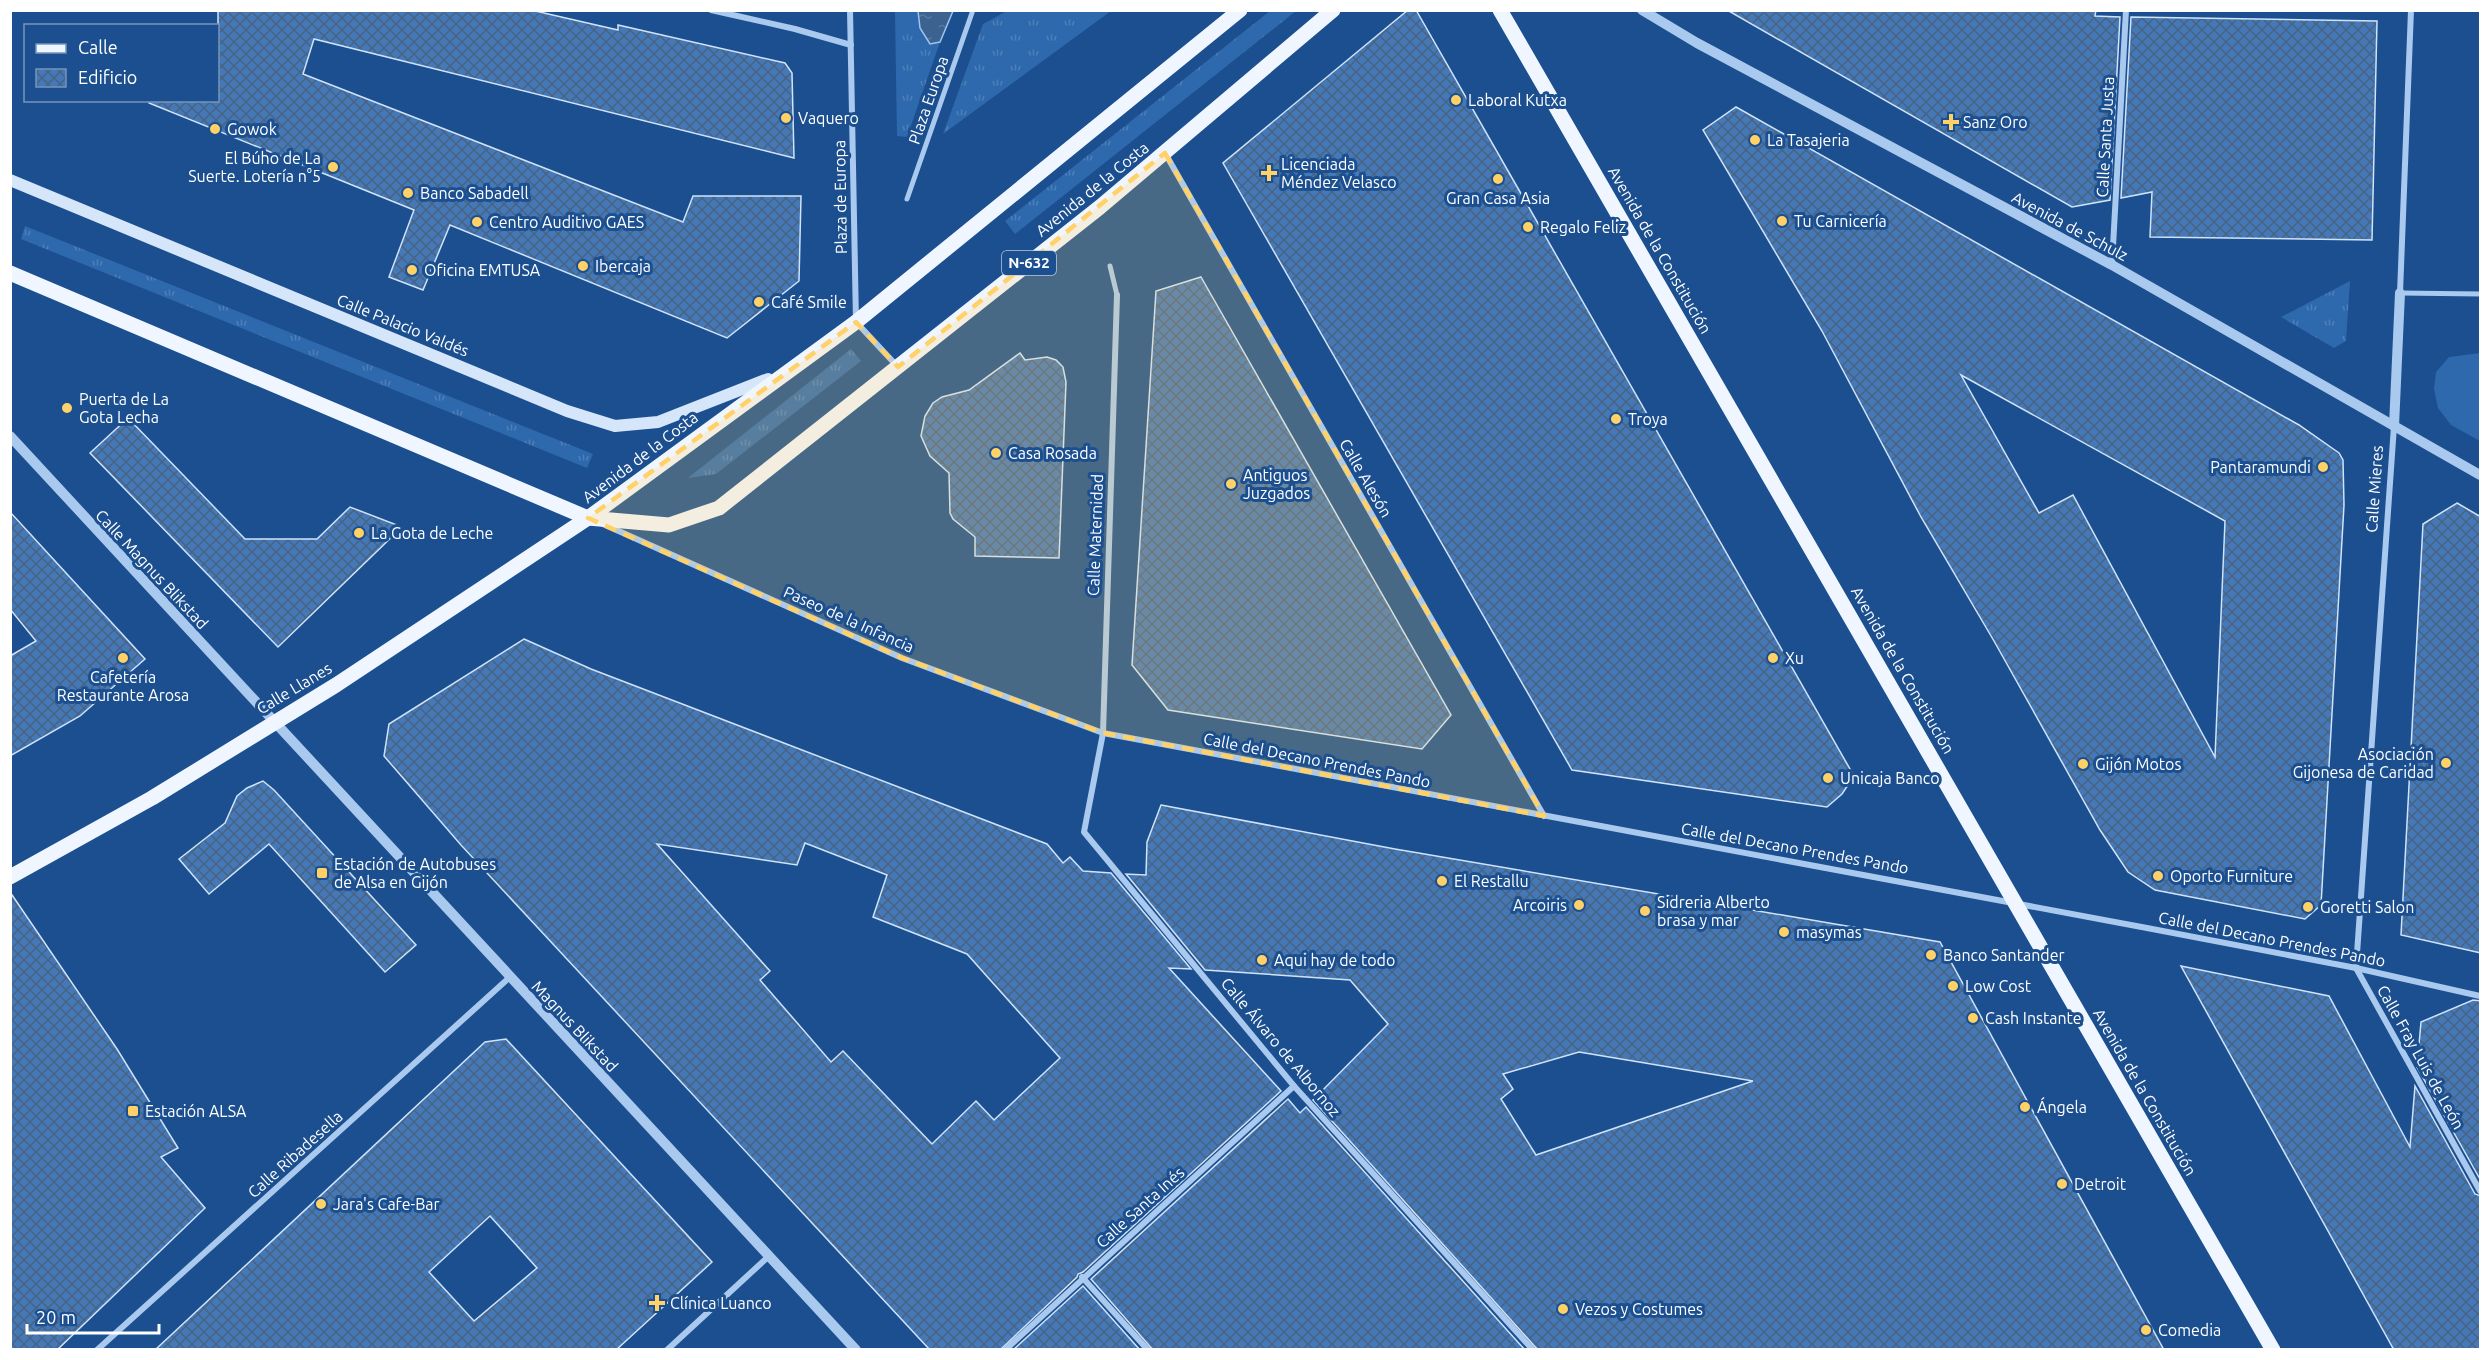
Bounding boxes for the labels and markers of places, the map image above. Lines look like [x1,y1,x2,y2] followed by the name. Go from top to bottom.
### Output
[1468,91,1567,109] place label: Laboral Kutxa
[1449,93,1463,107] marker: Laboral Kutxa
[798,109,859,127] place label: Vaquero
[779,111,793,125] marker: Vaquero
[1963,113,2028,131] place label: Sanz Oro
[1944,115,1958,129] marker: Sanz Oro
[227,120,277,138] place label: Gowok
[208,122,222,136] marker: Gowok
[1767,131,1850,149] place label: La Tasajeria
[1748,133,1762,147] marker: La Tasajeria
[188,149,321,185] place label: El Búho de La Suerte. Lotería n°5
[1281,155,1397,191] place label: Licenciada Méndez Velasco
[326,160,340,174] marker: El Búho de La Suerte. Lotería n°5
[1262,166,1276,180] marker: Licenciada Méndez Velasco
[1491,172,1505,186] marker: Gran Casa Asia
[420,184,529,202] place label: Banco Sabadell
[401,186,415,200] marker: Banco Sabadell
[1446,189,1550,207] place label: Gran Casa Asia
[1794,212,1887,230] place label: Tu Carnicería
[489,213,644,231] place label: Centro Auditivo GAES
[1775,214,1789,228] marker: Tu Carnicería
[470,215,484,229] marker: Centro Auditivo GAES
[1540,218,1626,236] place label: Regalo Feliz
[1521,220,1535,234] marker: Regalo Feliz
[595,257,651,275] place label: Ibercaja
[576,259,590,273] marker: Ibercaja
[424,261,541,279] place label: Oficina EMTUSA
[405,263,419,277] marker: Oficina EMTUSA
[771,293,847,311] place label: Café Smile
[752,295,766,309] marker: Café Smile
[79,390,169,426] place label: Puerta de La Gota Lecha
[60,401,74,415] marker: Puerta de La Gota Lecha
[1628,410,1668,428] place label: Troya
[1609,412,1623,426] marker: Troya
[1008,444,1097,462] place label: Casa Rosada
[989,446,1003,460] marker: Casa Rosada
[2210,458,2311,476] place label: Pantaramundi
[2316,460,2330,474] marker: Pantaramundi
[1243,466,1310,502] place label: Antiguos Juzgados
[1224,477,1238,491] marker: Antiguos Juzgados
[371,524,493,542] place label: La Gota de Leche
[352,526,366,540] marker: La Gota de Leche
[1785,649,1804,667] place label: Xu
[116,651,130,665] marker: Cafetería Restaurante Arosa
[1766,651,1780,665] marker: Xu
[57,668,189,704] place label: Cafetería Restaurante Arosa
[2293,745,2434,781] place label: Asociación Gijonesa de Caridad
[2095,755,2181,773] place label: Gijón Motos
[2439,756,2453,770] marker: Asociación Gijonesa de Caridad
[2076,757,2090,771] marker: Gijón Motos
[1840,769,1940,787] place label: Unicaja Banco
[1821,771,1835,785] marker: Unicaja Banco
[334,855,496,891] place label: Estación de Autobuses de Alsa en Gijón
[315,866,329,880] marker: Estación de Autobuses de Alsa en Gijón
[2170,867,2293,885] place label: Oporto Furniture
[2151,869,2165,883] marker: Oporto Furniture
[1454,872,1529,890] place label: El Restallu
[1435,874,1449,888] marker: El Restallu
[1657,893,1770,929] place label: Sidreria Alberto brasa y mar
[1513,896,1567,914] place label: Arcoiris
[1572,898,1586,912] marker: Arcoiris
[2320,898,2414,916] place label: Goretti Salon
[2301,900,2315,914] marker: Goretti Salon
[1638,904,1652,918] marker: Sidreria Alberto brasa y mar
[1796,923,1862,941] place label: masymas
[1777,925,1791,939] marker: masymas
[1943,946,2065,964] place label: Banco Santander
[1924,948,1938,962] marker: Banco Santander
[1274,951,1395,969] place label: Aqui hay de todo
[1255,953,1269,967] marker: Aqui hay de todo
[1965,977,2032,995] place label: Low Cost
[1946,979,1960,993] marker: Low Cost
[1985,1009,2082,1027] place label: Cash Instante
[1966,1011,1980,1025] marker: Cash Instante
[2037,1096,2087,1116] place label: Ángela
[2018,1100,2032,1114] marker: Ángela
[145,1102,247,1120] place label: Estación ALSA
[126,1104,140,1118] marker: Estación ALSA
[2074,1175,2127,1193] place label: Detroit
[2055,1177,2069,1191] marker: Detroit
[333,1195,440,1213] place label: Jara's Cafe-Bar
[314,1197,328,1211] marker: Jara's Cafe-Bar
[648,1294,666,1312] marker: Clínica Luanco
[670,1294,772,1312] place label: Clínica Luanco
[1575,1300,1703,1318] place label: Vezos y Costumes
[1556,1302,1570,1316] marker: Vezos y Costumes
[2158,1321,2221,1339] place label: Comedia
[2139,1323,2153,1337] marker: Comedia

